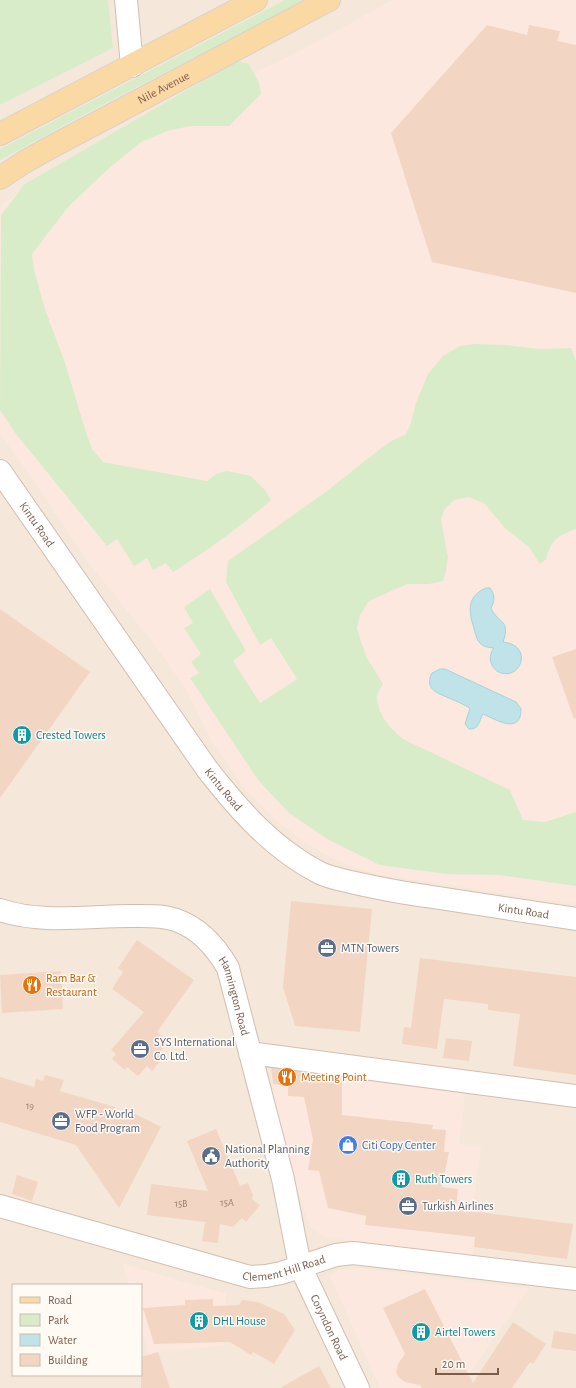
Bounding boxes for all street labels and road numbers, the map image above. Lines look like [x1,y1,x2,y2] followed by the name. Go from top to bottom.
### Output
[136,69,191,106] street label: Nile Avenue
[17,500,57,549] street label: Kintu Road
[203,766,245,813] street label: Kintu Road
[497,901,550,921] street label: Kintu Road
[216,954,251,1037] street label: Hannington Road
[241,1253,327,1283] street label: Clement Hill Road
[308,1292,350,1362] street label: Coryndon Road

